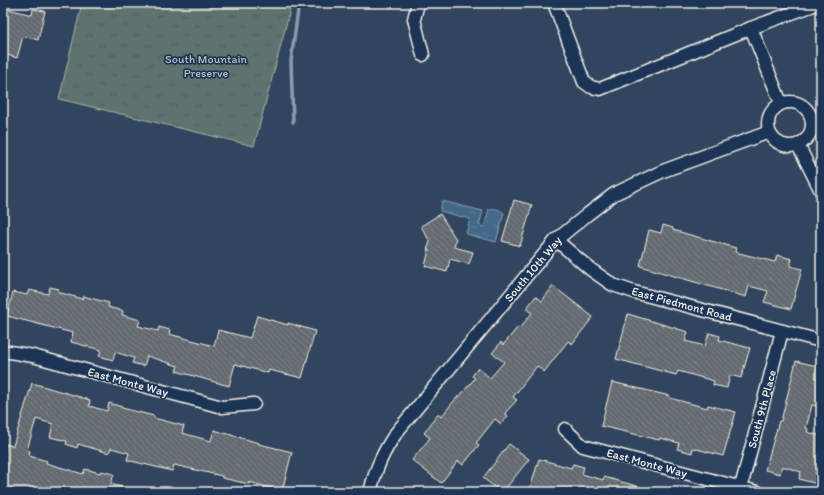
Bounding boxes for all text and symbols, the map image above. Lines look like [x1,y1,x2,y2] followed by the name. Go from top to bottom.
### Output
[165,52,248,80] park label: South Mountain Preserve
[502,233,565,305] street label: South 10th Way
[630,284,734,324] street label: East Piedmont Road
[86,365,170,400] street label: East Monte Way
[745,368,779,450] street label: South 9th Place
[605,446,689,481] street label: East Monte Way

